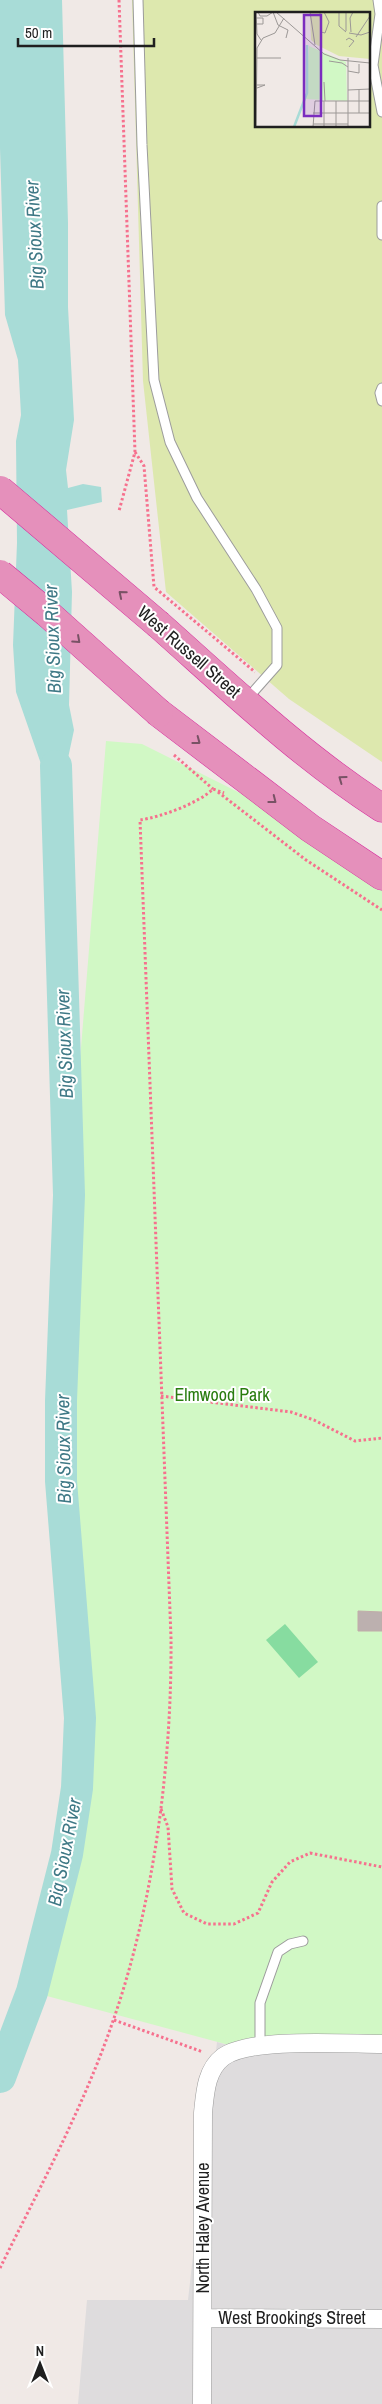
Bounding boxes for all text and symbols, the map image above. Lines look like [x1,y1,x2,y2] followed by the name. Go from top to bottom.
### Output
[255,12,370,128] inset map
[18,15,154,47] scale bar
[25,22,52,43] text: 50 m
[18,179,50,290] water label: Big Sioux River
[37,583,67,694] water label: Big Sioux River
[119,591,128,600] one-way arrow
[132,600,246,703] street label: West Russell Street
[72,634,81,643] one-way arrow
[191,736,200,744] one-way arrow
[339,777,348,785] one-way arrow
[267,794,276,802] one-way arrow
[49,988,79,1099] water label: Big Sioux River
[174,1382,270,1407] park label: Elmwood Park
[49,1393,77,1504] water label: Big Sioux River
[41,1795,87,1908] water label: Big Sioux River
[190,2162,215,2294] street label: North Haley Avenue
[218,2305,366,2330] street label: West Brookings Street
[15,2339,65,2389] north arrow
[36,2342,44,2360] text: N

